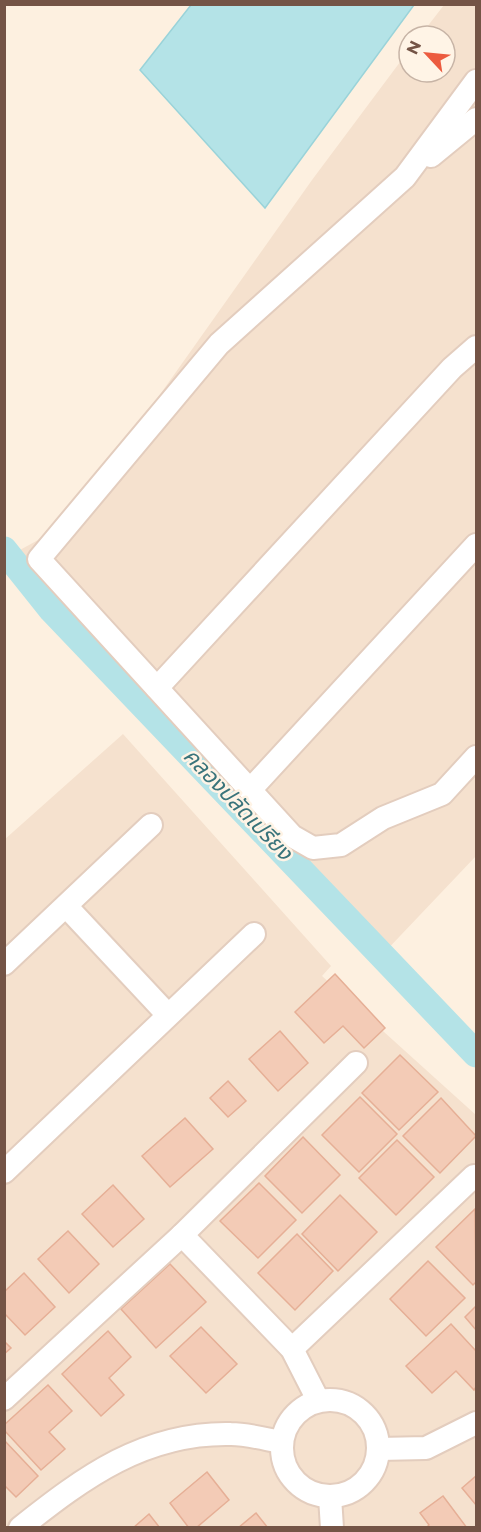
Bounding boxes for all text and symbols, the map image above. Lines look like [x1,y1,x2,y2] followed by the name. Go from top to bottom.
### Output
[397,24,457,84] north arrow
[403,38,425,58] text: N
[178,742,299,866] water label: คลองปลัดเปรียง

